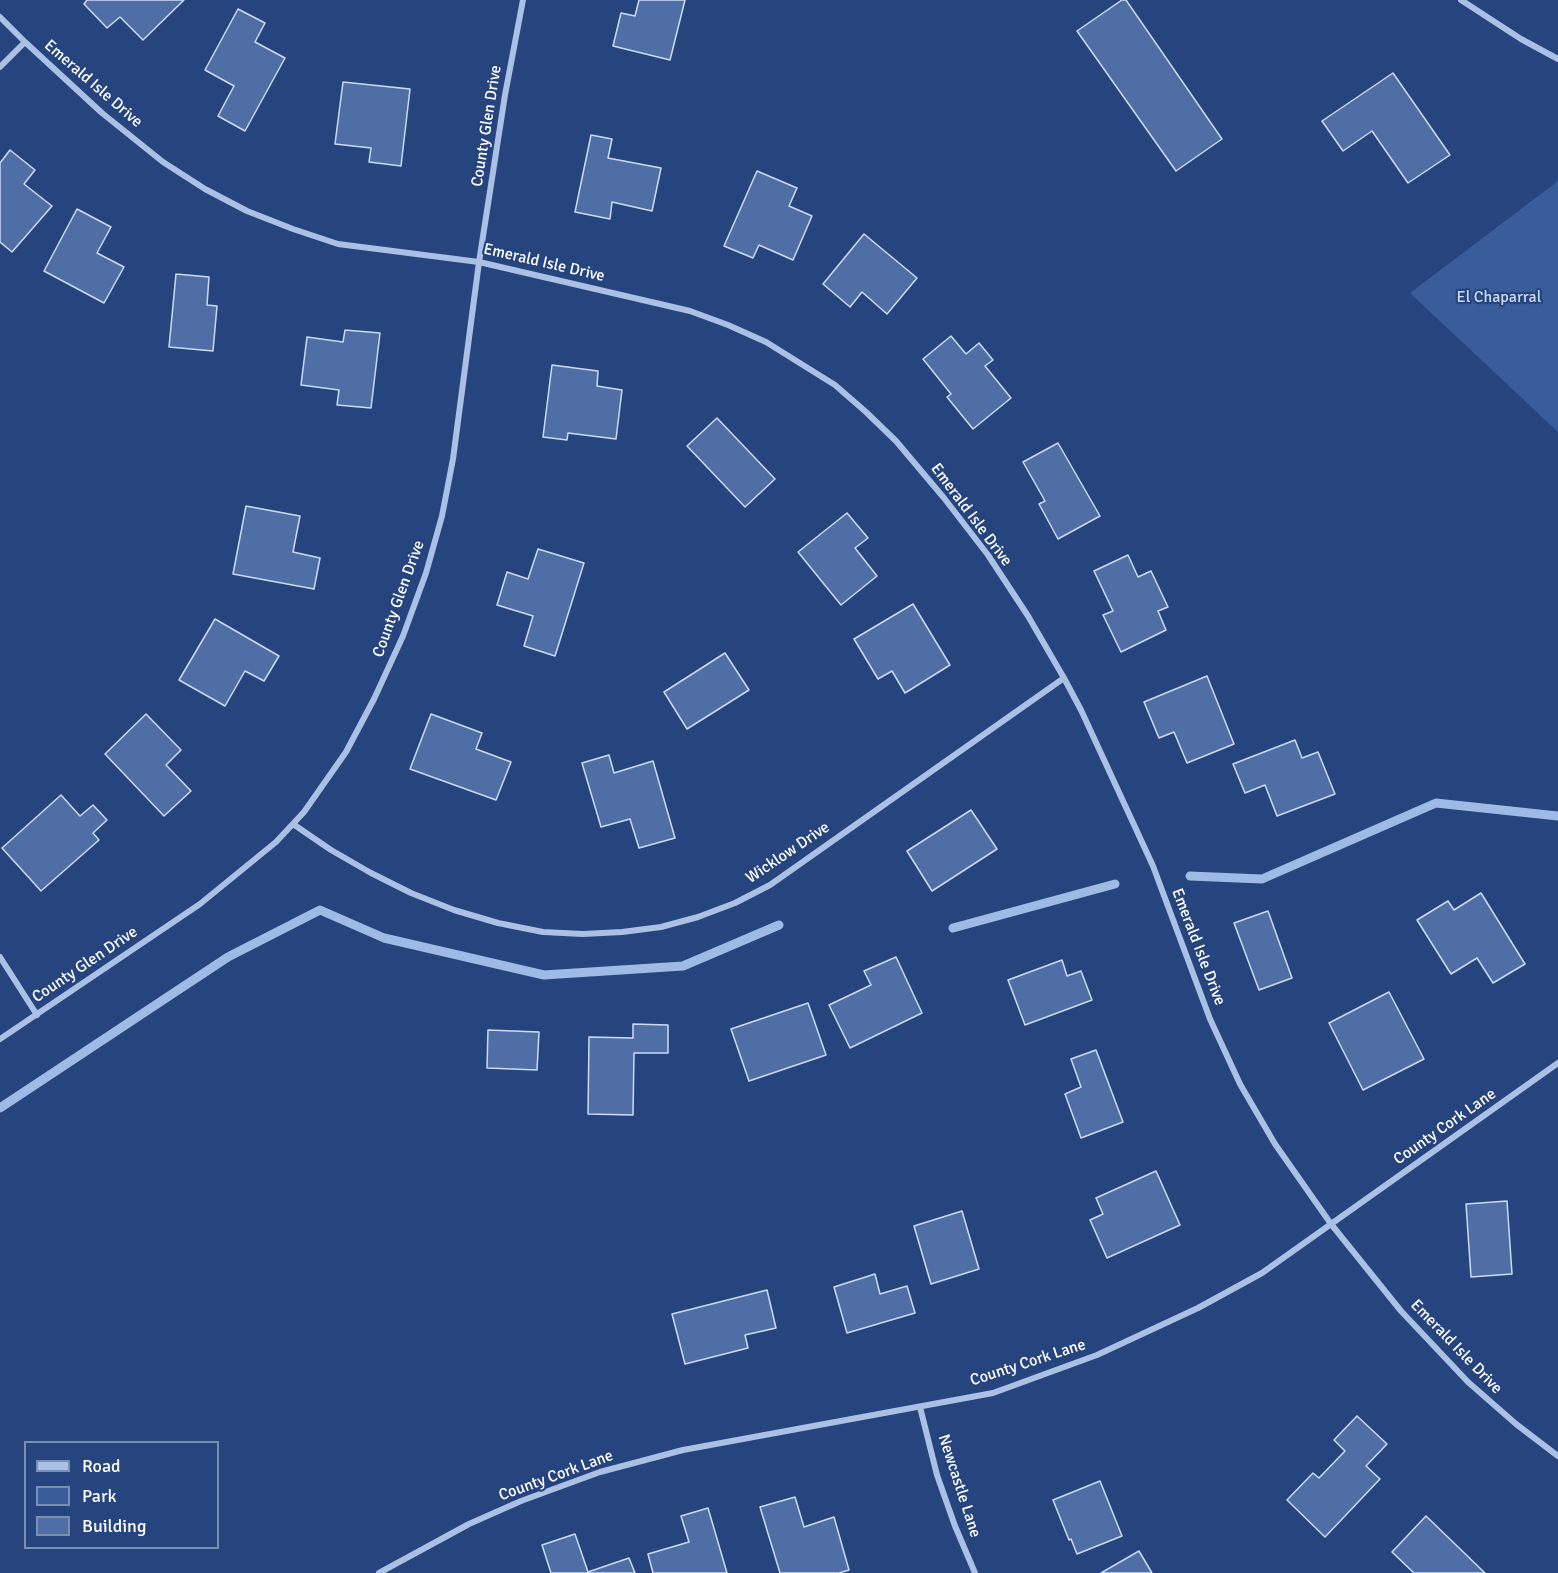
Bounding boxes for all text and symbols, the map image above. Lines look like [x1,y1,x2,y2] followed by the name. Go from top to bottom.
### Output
[40,36,146,132] street label: Emerald Isle Drive
[468,64,506,188] street label: County Glen Drive
[482,240,606,286] street label: Emerald Isle Drive
[1457,288,1541,308] park label: El Chaparral
[926,460,1016,570] street label: Emerald Isle Drive
[369,538,429,660] street label: County Glen Drive
[742,818,834,888] street label: Wicklow Drive
[1167,886,1229,1008] street label: Emerald Isle Drive
[29,923,141,1007] street label: County Glen Drive
[1390,1085,1500,1169] street label: County Cork Lane
[1406,1296,1506,1398] street label: Emerald Isle Drive
[968,1335,1088,1391] street label: County Cork Lane
[933,1432,985,1540] street label: Newcastle Lane
[24,1441,219,1549] legend
[496,1446,616,1506] street label: County Cork Lane
[82,1455,121,1477] text: Road
[82,1485,117,1507] text: Park
[82,1515,146,1537] text: Building

